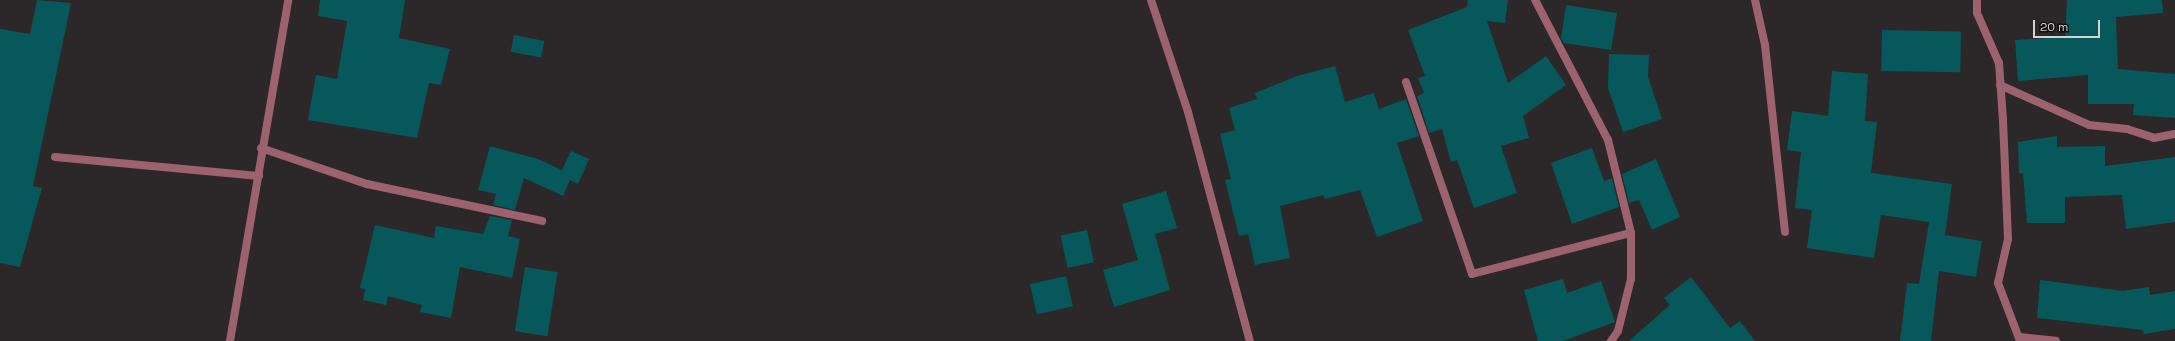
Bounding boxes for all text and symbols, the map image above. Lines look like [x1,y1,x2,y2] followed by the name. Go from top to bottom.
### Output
[2035,12,2102,38] scale bar
[2040,19,2068,35] text: 20 m

